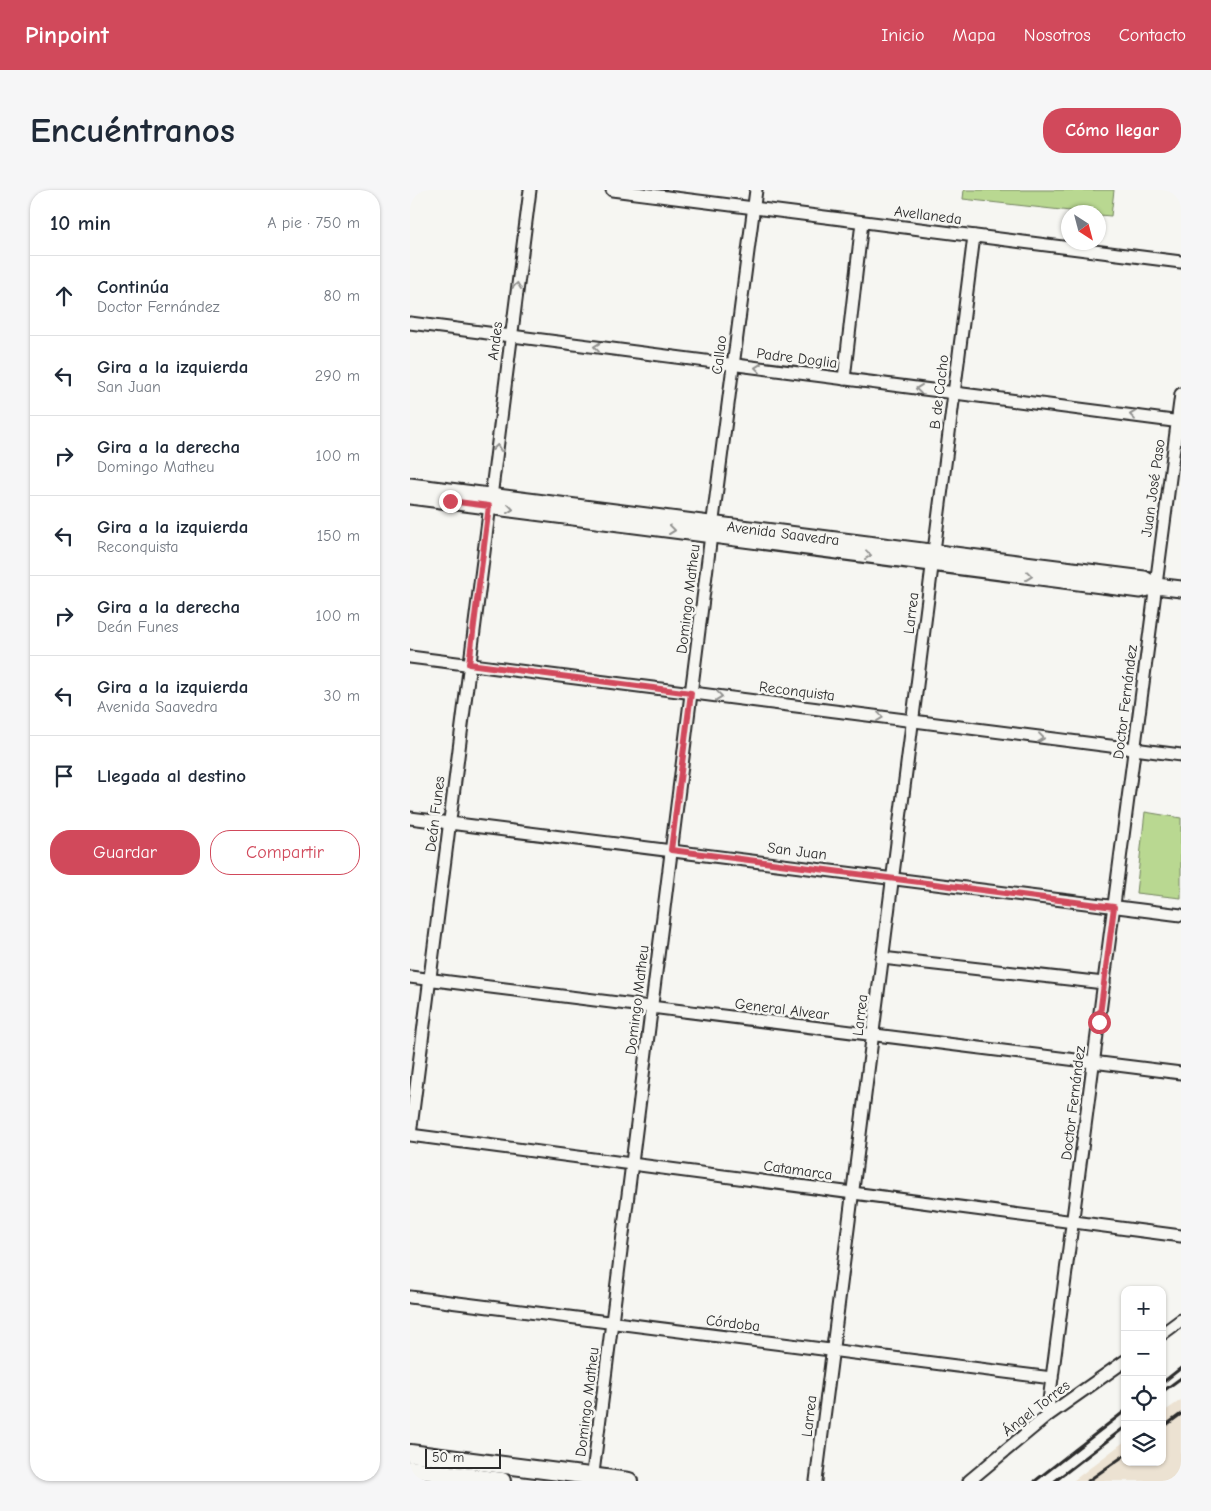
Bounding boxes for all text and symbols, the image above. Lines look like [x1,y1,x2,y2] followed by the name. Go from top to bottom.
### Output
[25,21,109,49] text: Pinpoint
[881,25,925,46] text: Inicio
[953,25,996,46] text: Mapa
[1024,25,1091,46] text: Nosotros
[1119,25,1186,46] text: Contacto
[1043,108,1181,153] button: Cómo llegar
[30,110,235,151] text: Encuéntranos
[893,202,963,228] street label: Avellaneda
[1061,205,1106,250] north arrow
[50,211,111,235] text: 10 min
[267,214,360,232] text: A pie · 750 m
[97,276,169,298] text: Continúa
[50,282,78,310] icon: ahead
[512,282,522,291] one-way arrow
[323,287,360,305] text: 80 m
[97,298,220,316] text: Doctor Fernández
[484,321,506,361] street label: Andes
[708,334,730,376] street label: Callao
[593,343,601,353] one-way arrow
[756,344,838,372] street label: Padre Doglia
[925,354,953,430] street label: B de Cacho
[97,356,248,378] text: Gira a la izquierda
[50,362,78,390] icon: left
[754,363,762,374] one-way arrow
[315,367,360,385] text: 290 m
[97,378,161,396] text: San Juan
[915,384,924,394] one-way arrow
[1128,411,1137,421] one-way arrow
[97,436,240,458] text: Gira a la derecha
[1137,438,1169,538] street label: Juan José Paso
[50,442,78,470] icon: right
[491,443,502,451] one-way arrow
[316,447,360,465] text: 100 m
[97,458,215,476] text: Domingo Matheu
[439,490,462,513] route end
[507,503,515,514] one-way arrow
[97,516,248,538] text: Gira a la izquierda
[726,517,840,549] street label: Avenida Saavedra
[50,522,78,550] icon: left
[668,524,676,535] one-way arrow
[317,527,360,545] text: 150 m
[97,538,178,556] text: Reconquista
[672,543,704,655] street label: Domingo Matheu
[864,549,872,560] one-way arrow
[1025,570,1033,581] one-way arrow
[900,591,922,635] street label: Larrea
[97,596,240,618] text: Gira a la derecha
[50,602,78,630] icon: right
[316,607,360,625] text: 100 m
[97,618,178,636] text: Deán Funes
[1109,643,1141,760] street label: Doctor Fernández
[97,676,248,698] text: Gira a la izquierda
[758,677,836,705] street label: Reconquista
[50,682,78,710] icon: left
[324,687,360,705] text: 30 m
[715,690,723,701] one-way arrow
[97,698,218,716] text: Avenida Saavedra
[876,711,884,722] one-way arrow
[1037,732,1045,742] one-way arrow
[50,762,78,790] icon: arrive
[97,765,246,787] text: Llegada al destino
[421,775,449,853] street label: Deán Funes
[50,830,200,875] button: Guardar
[210,830,360,875] button: Compartir
[766,838,828,864] street label: San Juan
[621,944,653,1056] street label: Domingo Matheu
[849,993,871,1037] street label: Larrea
[734,994,830,1024] street label: General Alvear
[1088,1011,1111,1034] route start
[1057,1044,1089,1161] street label: Doctor Fernández
[762,1156,834,1184] street label: Catamarca
[1121,1286,1166,1466] map controls
[1121,1286,1166,1331] button: +
[705,1311,761,1335] street label: Córdoba
[1121,1331,1166,1376] button: −
[571,1346,603,1458] street label: Domingo Matheu
[998,1375,1073,1440] street label: Ángel Torres
[1121,1376,1166,1421] button: locate
[798,1394,820,1438] street label: Larrea
[1121,1421,1166,1466] button: layers
[425,1446,501,1469] scale bar
[432,1449,464,1466] text: 50 m

